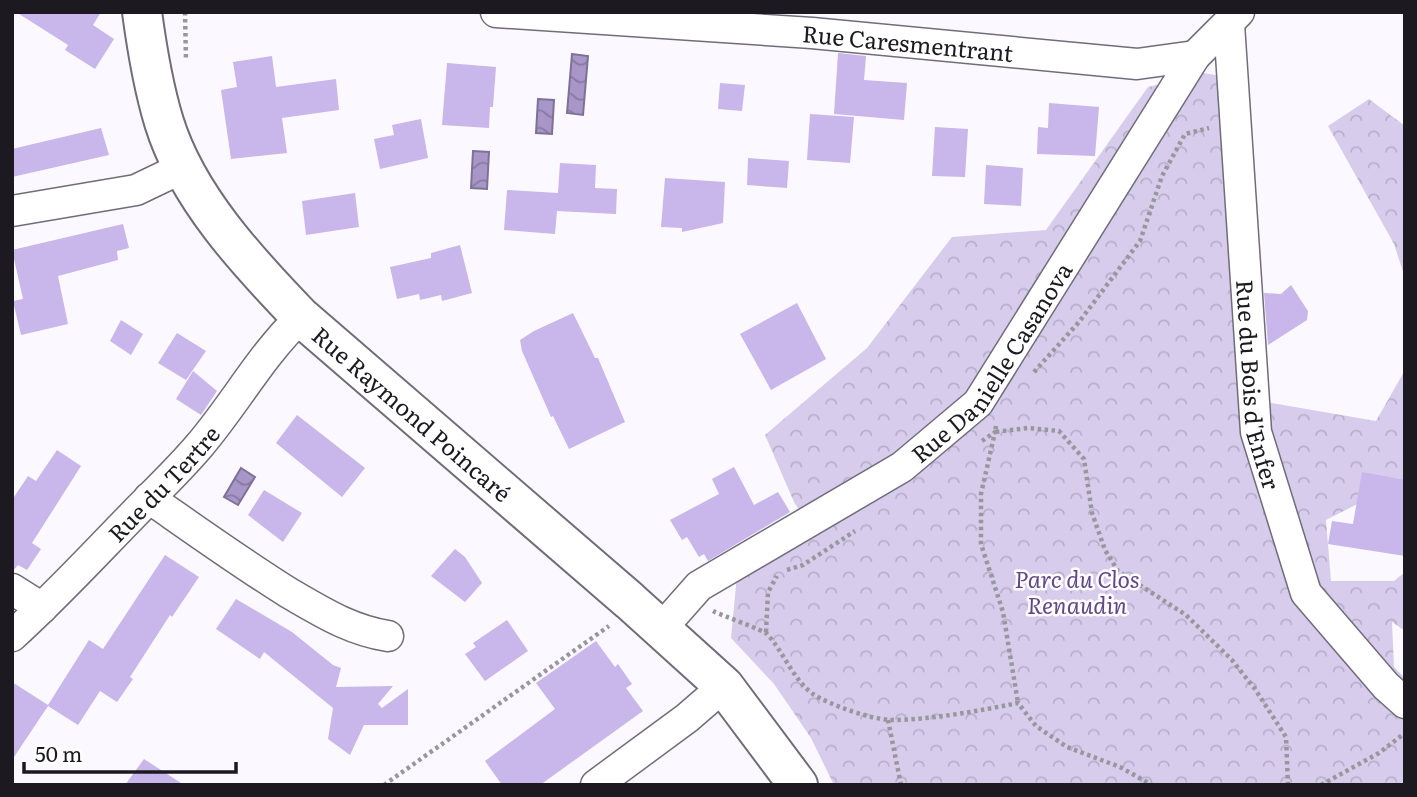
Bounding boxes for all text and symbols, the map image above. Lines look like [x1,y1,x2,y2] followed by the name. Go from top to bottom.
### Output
[801,15,1016,69] street label: Rue Caresmentrant
[903,255,1079,470] street label: Rue Danielle Casanova
[1229,278,1290,493] street label: Rue du Bois d'Enfer
[306,318,519,509] street label: Rue Raymond Poincaré
[99,418,227,549] street label: Rue du Tertre
[1014,561,1140,621] park label: Parc du Clos Renaudin
[24,730,236,774] scale bar
[35,737,82,768] text: 50 m

